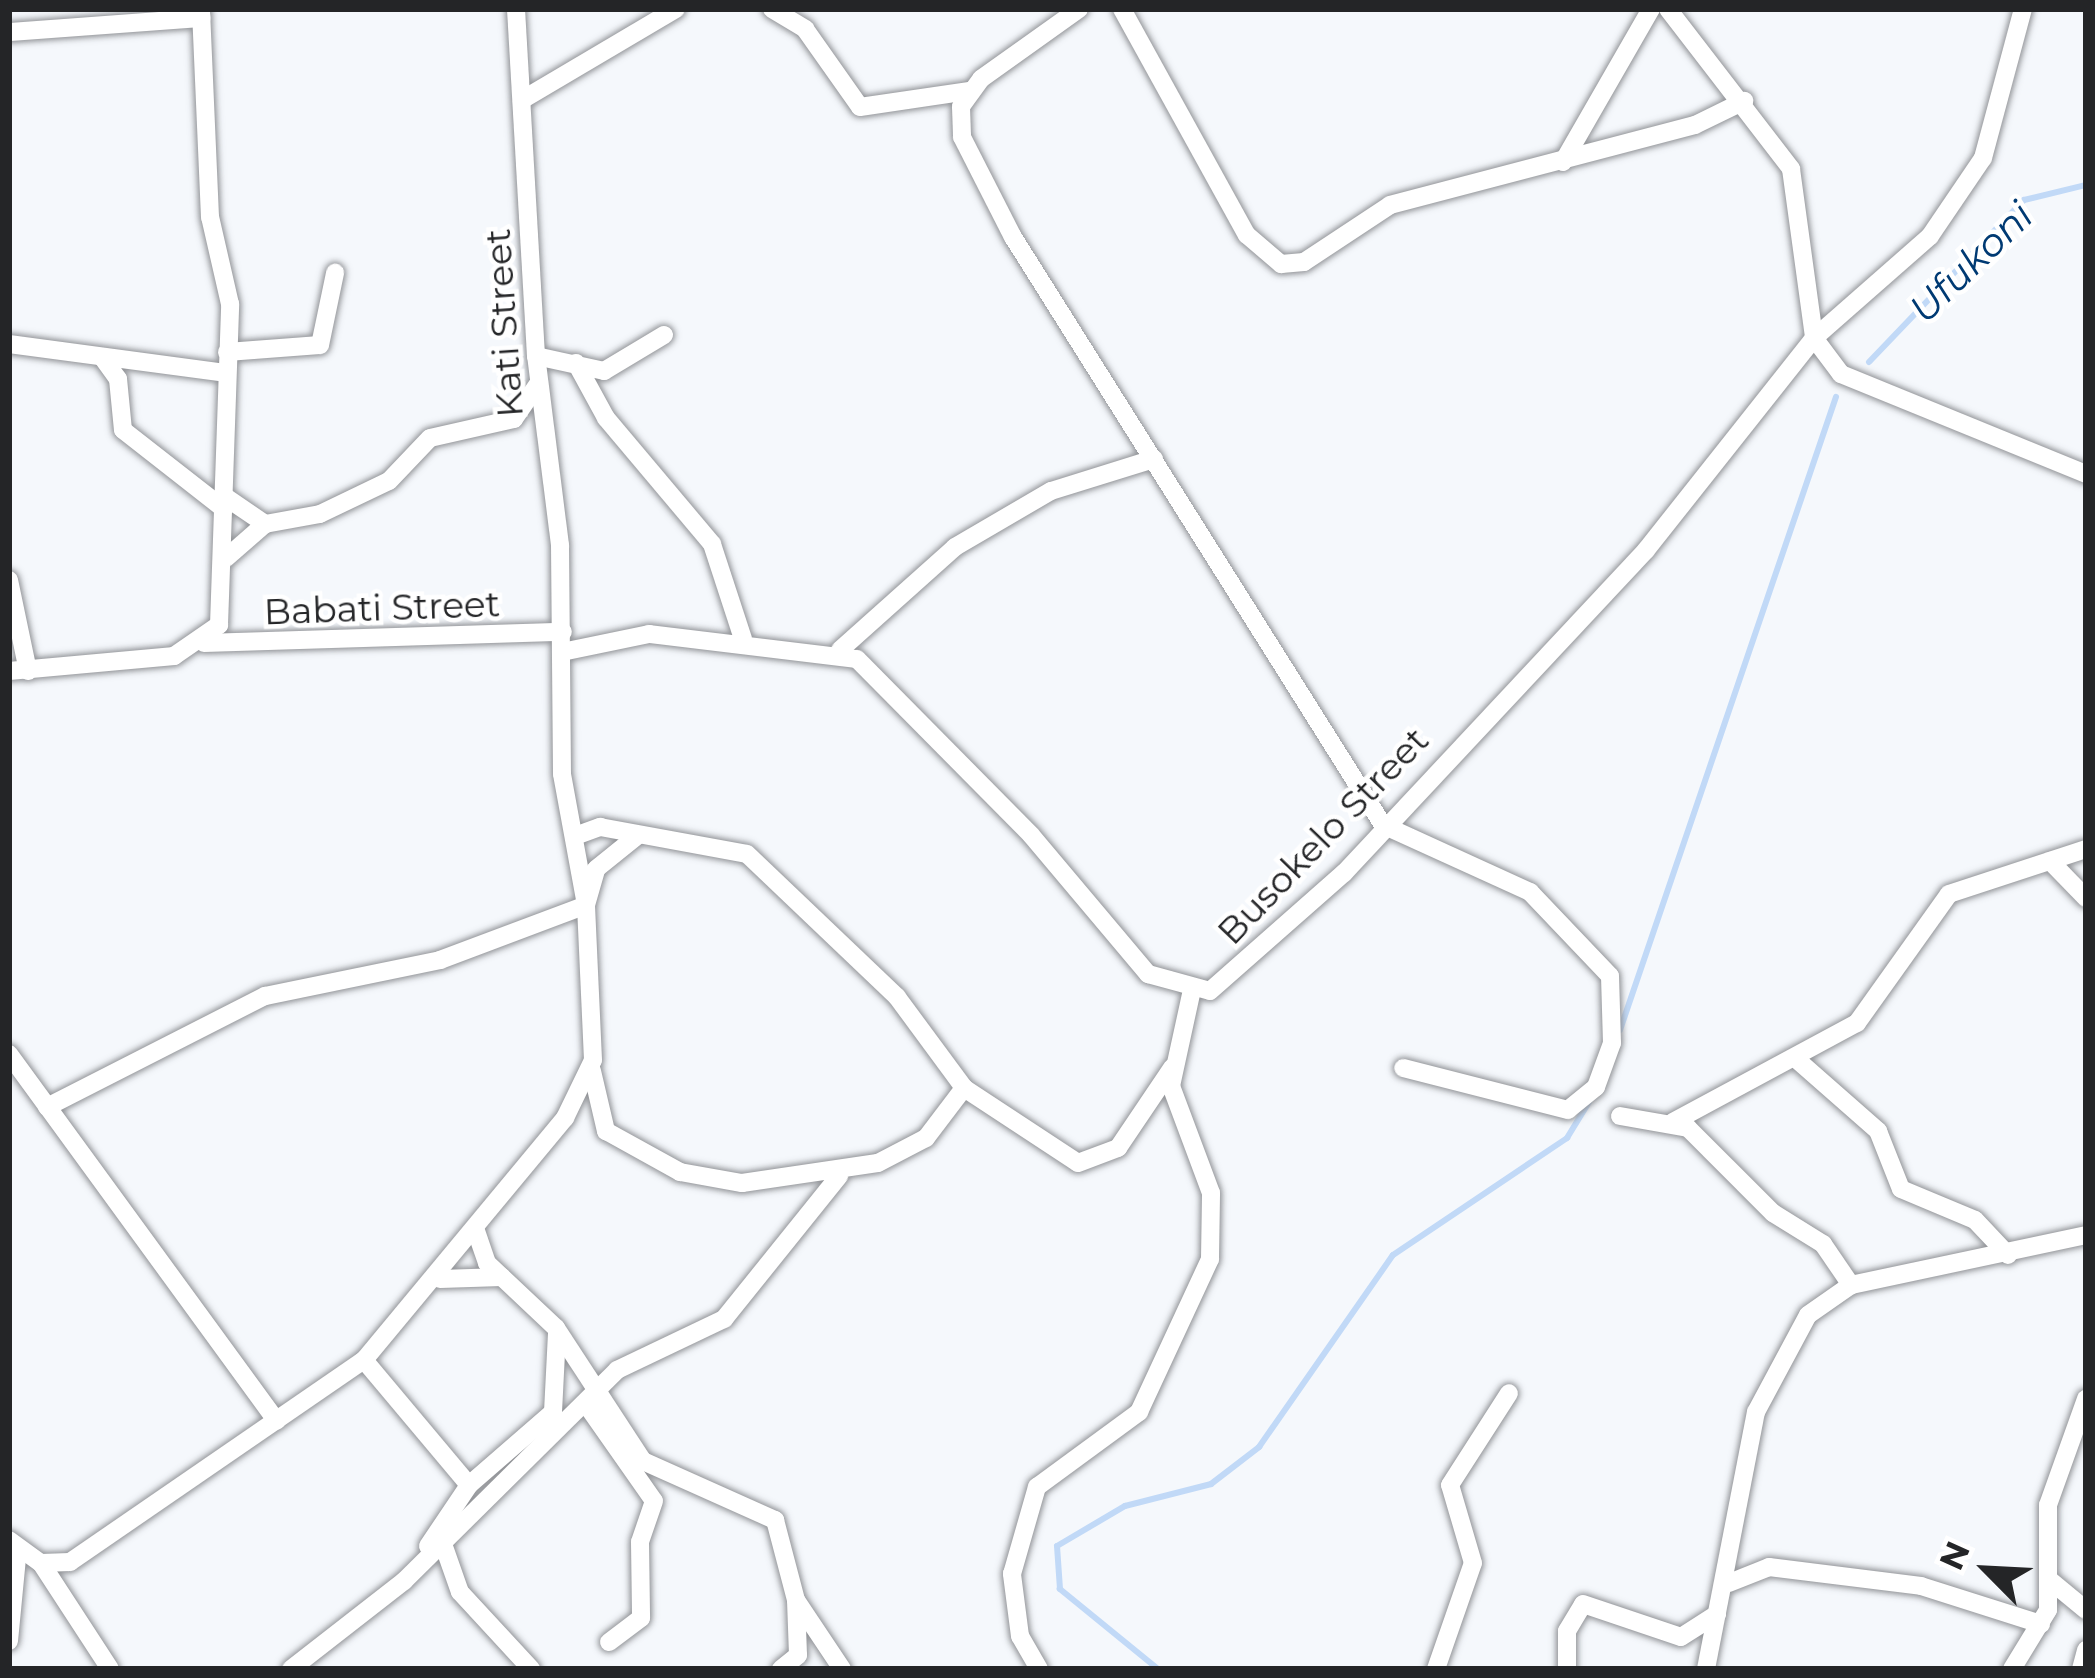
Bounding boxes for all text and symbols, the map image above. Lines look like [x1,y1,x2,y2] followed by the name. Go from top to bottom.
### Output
[1900,192,2042,332] water label: Ufukoni
[476,227,532,419] street label: Kati Street
[263,582,501,634] street label: Babati Street
[1209,719,1437,953] street label: Busokelo Street
[1927,1510,2047,1630] north arrow
[1930,1535,1978,1576] text: N

